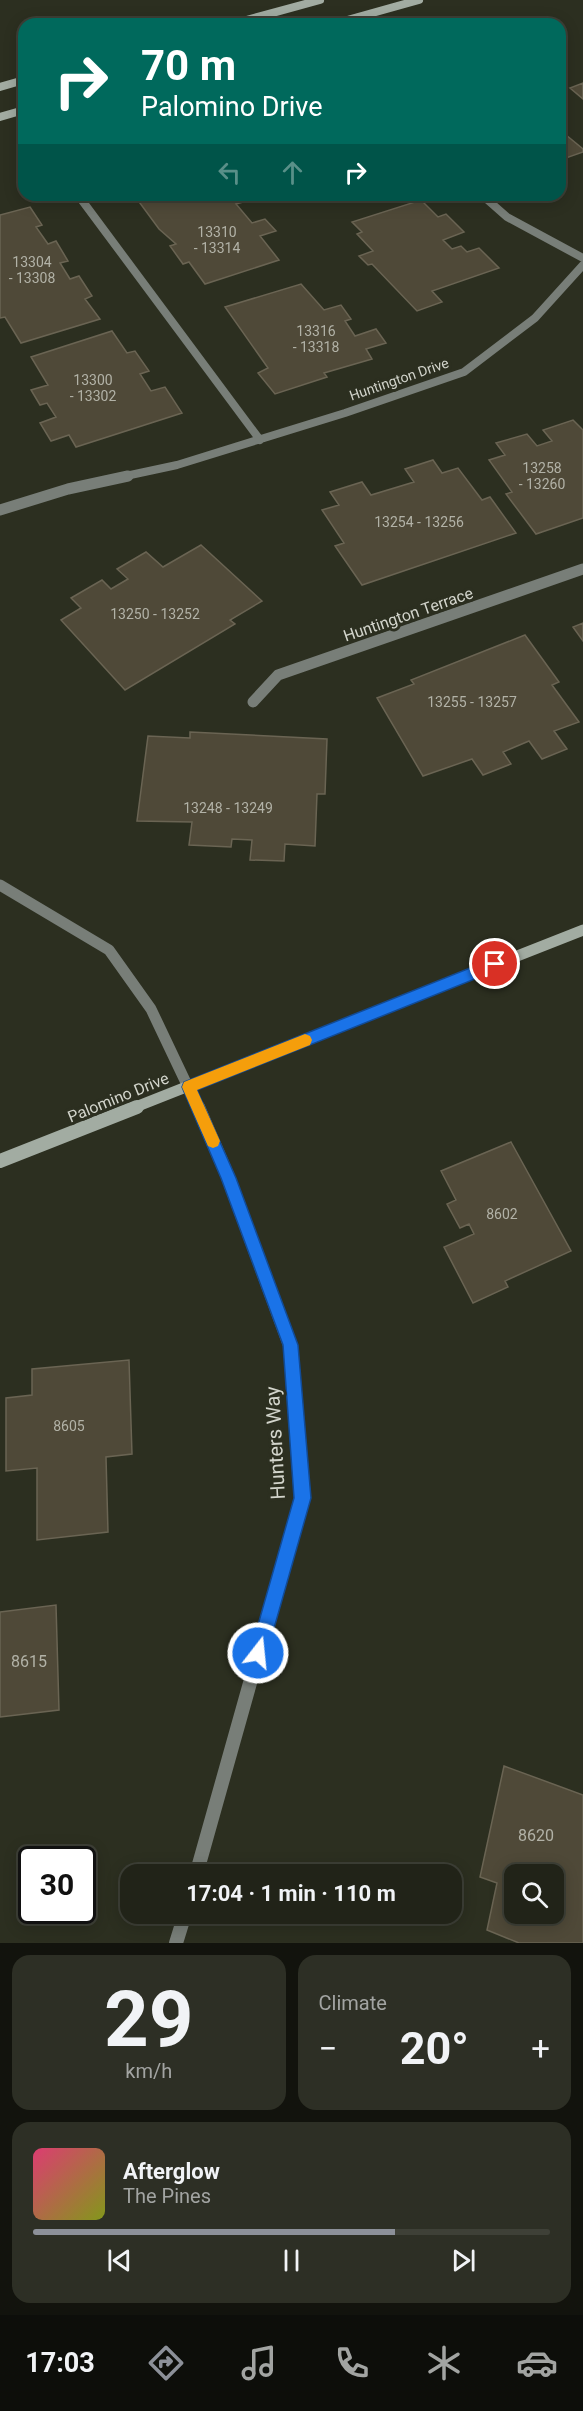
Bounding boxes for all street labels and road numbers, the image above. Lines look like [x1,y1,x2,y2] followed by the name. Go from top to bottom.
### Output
[347,354,451,404] street label: Huntington Drive
[341,583,476,646] street label: Huntington Terrace
[65,1069,172,1126] street label: Palomino Drive
[260,1385,290,1500] street label: Hunters Way

